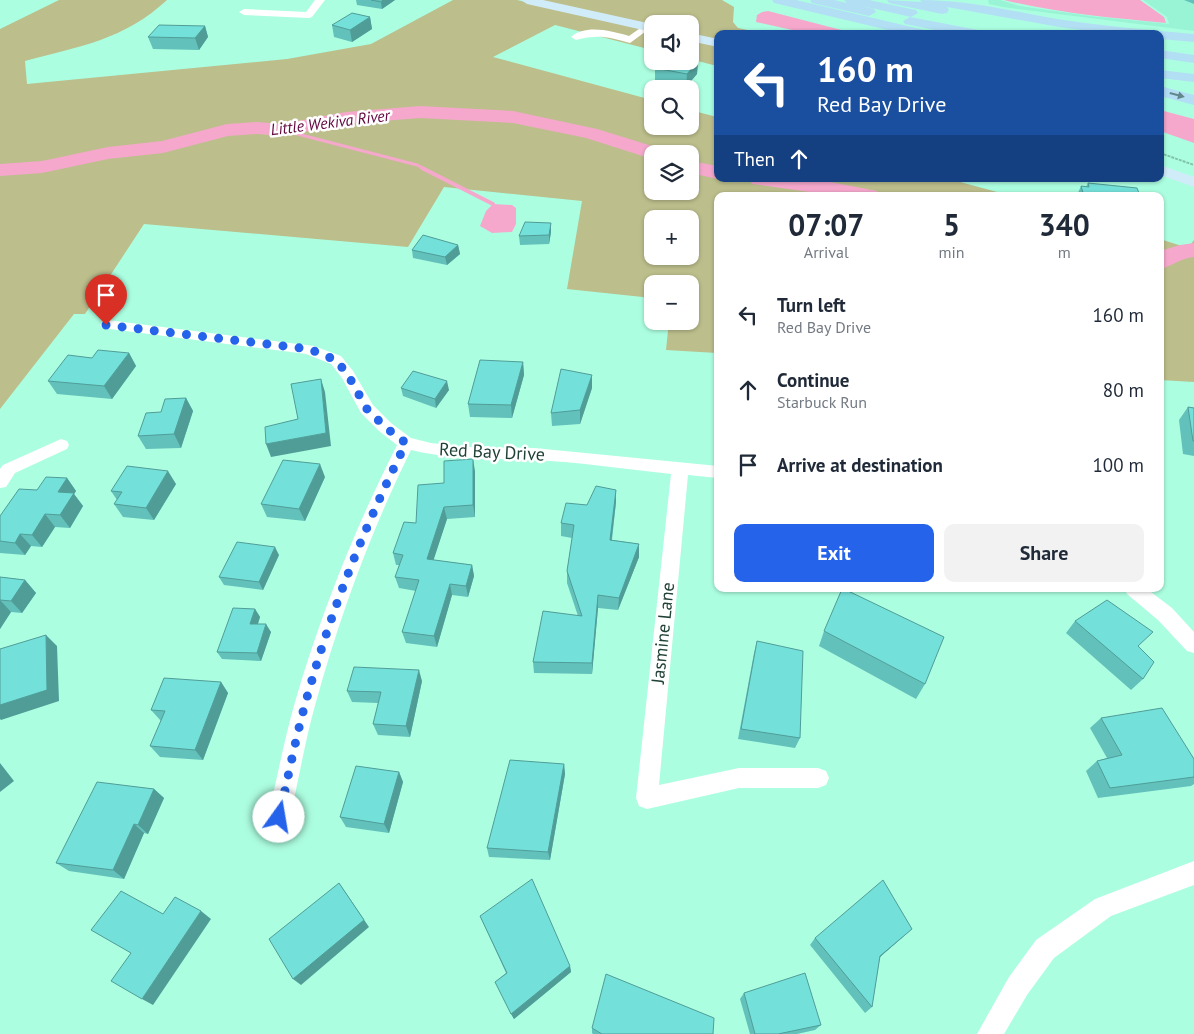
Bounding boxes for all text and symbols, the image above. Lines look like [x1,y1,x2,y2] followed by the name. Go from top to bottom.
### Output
[644,15,699,330] map controls
[644,15,699,70] button: sound
[817,46,914,92] text: 160 m
[734,50,799,115] icon: left
[644,80,699,135] button: search
[817,90,946,118] text: Red Bay Drive
[1170,91,1185,99] one-way arrow
[269,105,393,139] water label: Little Wekiva River
[644,145,699,200] button: layers
[785,145,813,173] icon: ahead
[734,147,775,171] text: Then
[788,205,864,244] text: 07:07
[943,205,960,244] text: 5
[1039,205,1090,244] text: 340
[644,210,699,265] button: +
[804,242,849,262] text: Arrival
[939,242,965,262] text: min
[1058,242,1071,262] text: m
[85,274,127,325] pin
[644,275,699,330] button: −
[92,281,120,309] icon: arrive
[777,293,846,317] text: Turn left
[734,301,762,329] icon: left
[1092,303,1144,327] text: 160 m
[777,317,871,337] text: Red Bay Drive
[777,368,849,392] text: Continue
[734,376,762,404] icon: ahead
[1103,378,1144,402] text: 80 m
[777,392,867,412] text: Starbuck Run
[439,437,545,466] street label: Red Bay Drive
[734,451,762,479] icon: arrive
[777,453,943,477] text: Arrive at destination
[1092,453,1144,477] text: 100 m
[734,524,934,582] button: Exit
[944,524,1144,582] button: Share
[646,581,679,686] street label: Jasmine Lane
[252,790,304,842] position arrow

